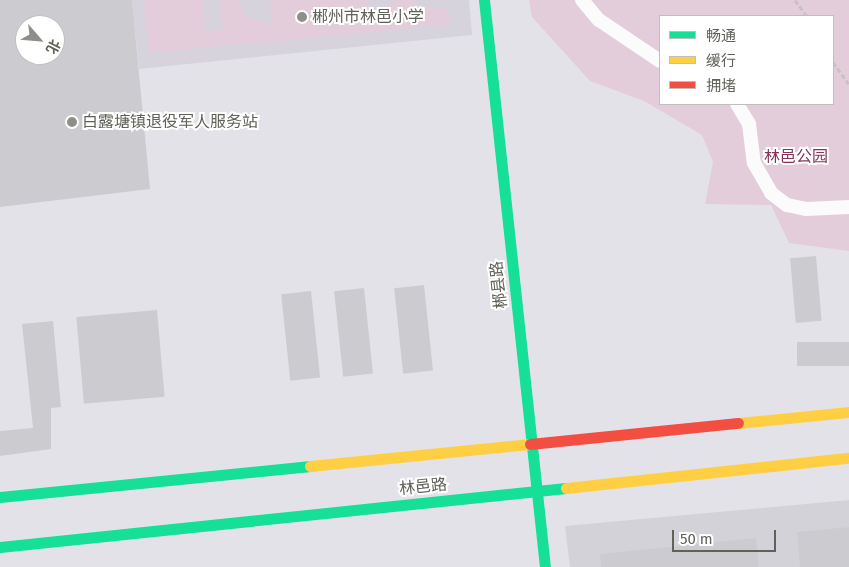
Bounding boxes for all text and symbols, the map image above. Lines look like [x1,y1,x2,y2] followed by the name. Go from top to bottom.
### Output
[312,7,424,27] place label: 郴州市林邑小学
[296,11,308,23] marker: 郴州市林邑小学
[15,15,65,65] north arrow
[659,15,834,105] legend
[706,27,736,45] text: 畅通
[42,36,64,57] text: 北
[706,52,736,70] text: 缓行
[706,77,736,95] text: 拥堵
[82,112,258,132] place label: 白露塘镇退役军人服务站
[66,116,78,128] marker: 白露塘镇退役军人服务站
[764,147,828,167] park label: 林邑公园
[487,260,511,310] street label: 郴县路
[398,475,448,499] street label: 林邑路
[674,520,778,552] scale bar
[680,530,713,548] text: 50 m

